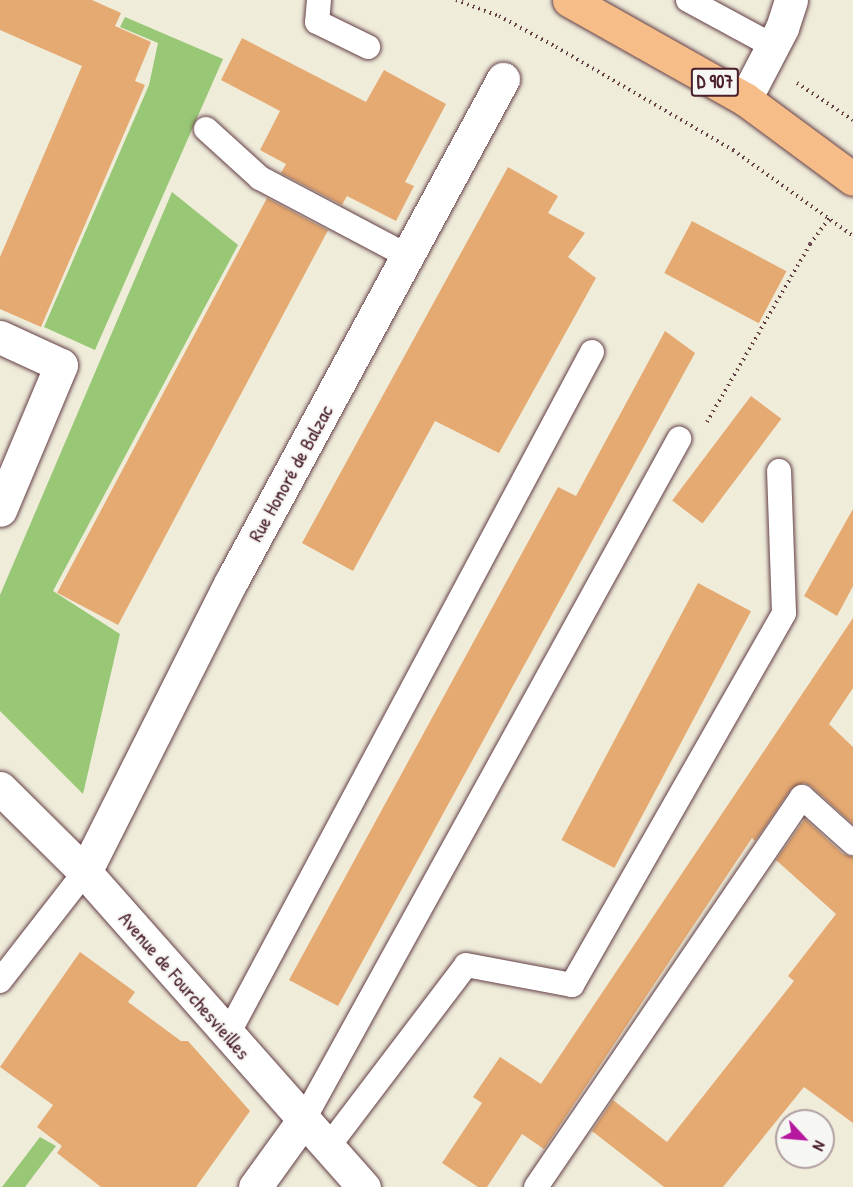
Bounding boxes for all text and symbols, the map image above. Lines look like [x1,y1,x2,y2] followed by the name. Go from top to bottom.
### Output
[690,67,740,97] road number: D 907
[243,401,337,545] street label: Rue Honoré de Balzac
[114,906,256,1064] street label: Avenue de Fourchesvieilles
[775,1109,835,1169] north arrow
[808,1137,831,1155] text: N

